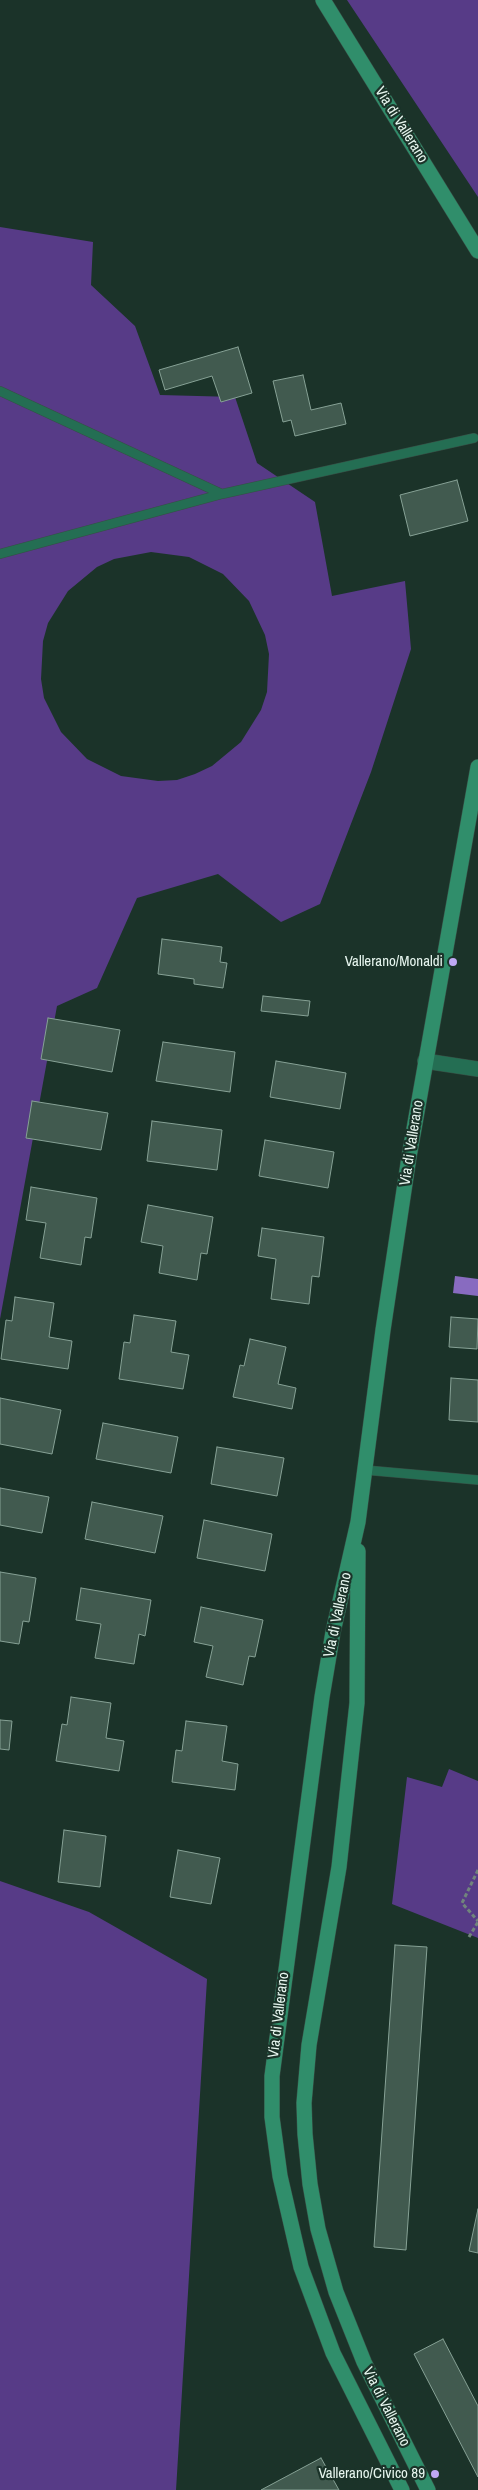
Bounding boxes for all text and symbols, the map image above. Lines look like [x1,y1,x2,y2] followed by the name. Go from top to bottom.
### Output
[370,84,432,166] street label: Via di Vallerano
[345,953,443,971] place label: Vallerano/Monaldi
[447,956,459,968] marker: Vallerano/Monaldi
[396,1099,428,1187] street label: Via di Vallerano
[320,1571,356,1659] street label: Via di Vallerano
[265,1971,293,2059] street label: Via di Vallerano
[358,2364,414,2450] street label: Via di Vallerano
[319,2465,425,2483] place label: Vallerano/Civico 89
[429,2468,441,2480] marker: Vallerano/Civico 89

